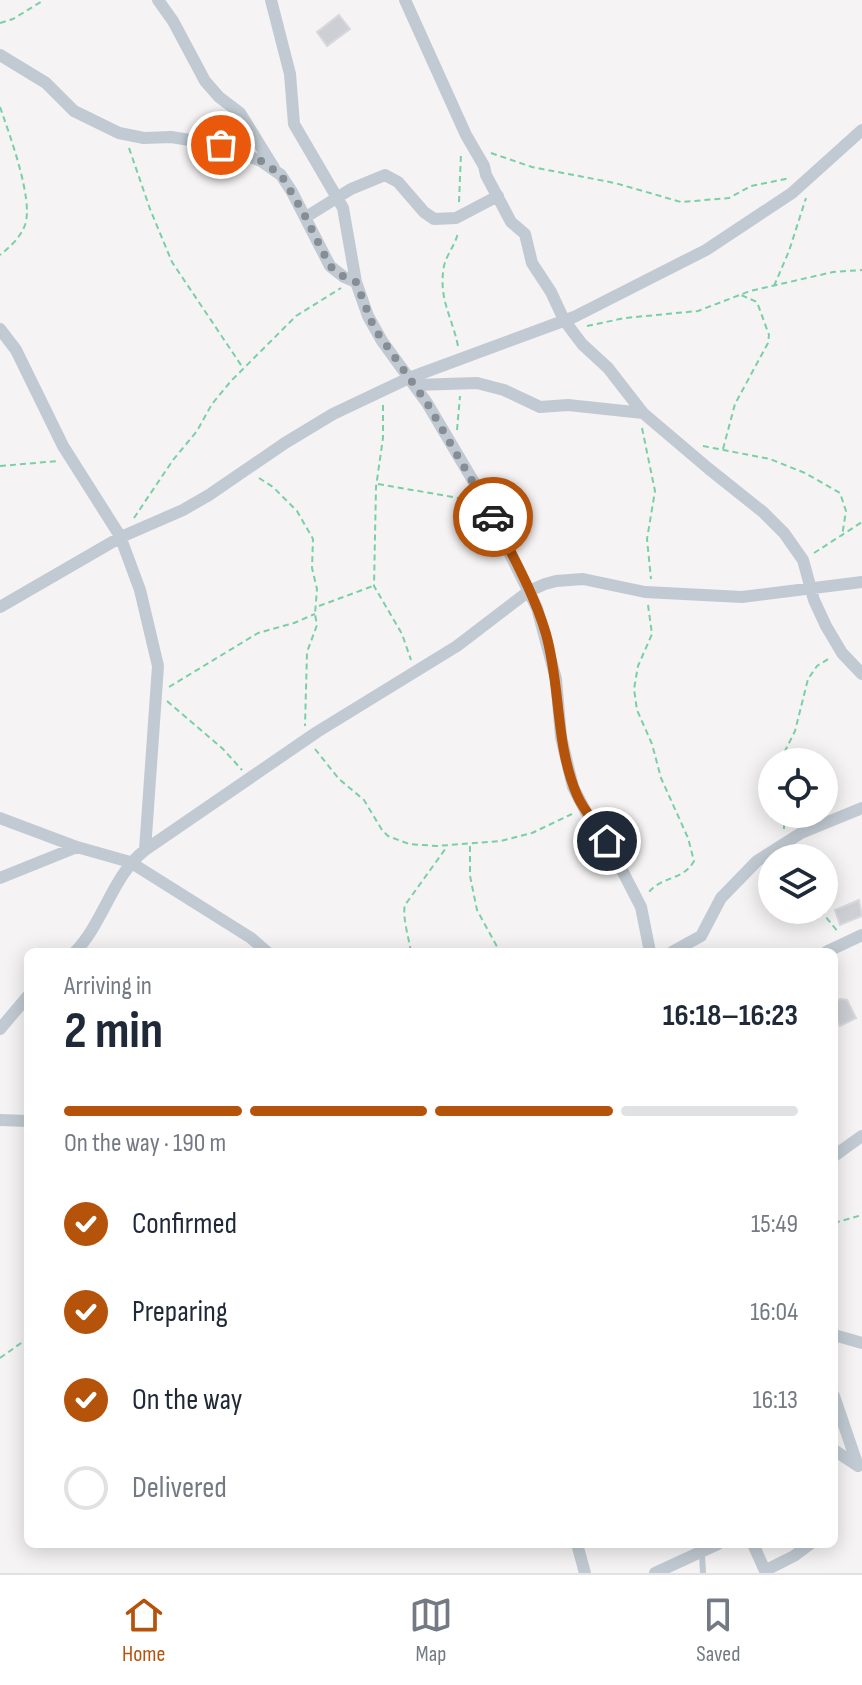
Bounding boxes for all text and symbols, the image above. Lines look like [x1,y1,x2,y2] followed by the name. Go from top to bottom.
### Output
[187,111,255,179] pin
[199,123,243,167] icon: bag
[453,477,533,557] courier
[471,495,515,539] icon: car
[758,748,838,924] map controls
[758,748,838,828] button: locate
[573,807,641,875] pin
[585,819,629,863] icon: home
[758,844,838,924] button: layers
[64,971,152,1002] text: Arriving in
[663,998,798,1034] text: 16:18–16:23
[64,1000,163,1063] text: 2 min
[64,1128,226,1159] text: On the way · 190 m
[64,1202,108,1246] icon: check
[132,1206,237,1242] text: Confirmed
[751,1209,798,1240] text: 15:49
[64,1290,108,1334] icon: check
[132,1294,228,1330] text: Preparing
[750,1297,798,1328] text: 16:04
[64,1378,108,1422] icon: check
[132,1382,242,1418] text: On the way
[753,1385,798,1416] text: 16:13
[132,1470,227,1506] text: Delivered
[122,1593,166,1668] tab: Home
[409,1593,453,1668] tab: Map
[696,1593,740,1668] tab: Saved

